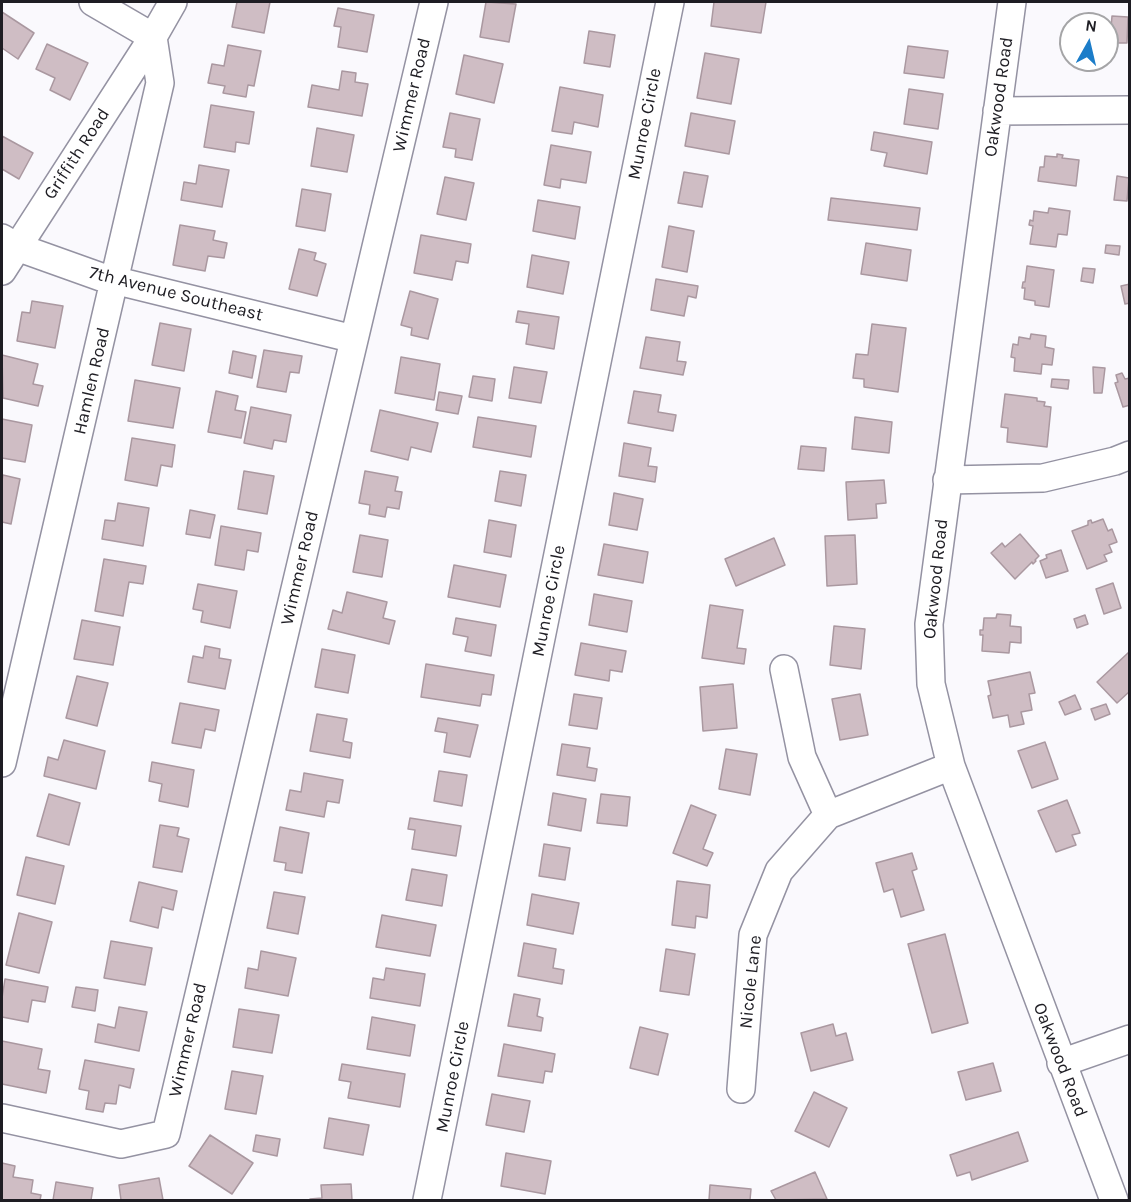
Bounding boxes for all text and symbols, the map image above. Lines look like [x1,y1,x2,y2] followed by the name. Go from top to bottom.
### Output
[1059,12,1119,72] north arrow
[1084,15,1098,36] text: N
[388,36,436,154] street label: Wimmer Road
[980,36,1018,158] street label: Oakwood Road
[624,66,666,182] street label: Munroe Circle
[39,104,115,204] street label: Griffith Road
[87,262,265,326] street label: 7th Avenue Southeast
[69,325,115,437] street label: Hamlen Road
[276,509,324,627] street label: Wimmer Road
[919,518,953,640] street label: Oakwood Road
[528,543,570,659] street label: Munroe Circle
[735,934,767,1030] street label: Nicole Lane
[164,981,212,1099] street label: Wimmer Road
[1028,1000,1092,1120] street label: Oakwood Road
[432,1019,474,1135] street label: Munroe Circle

